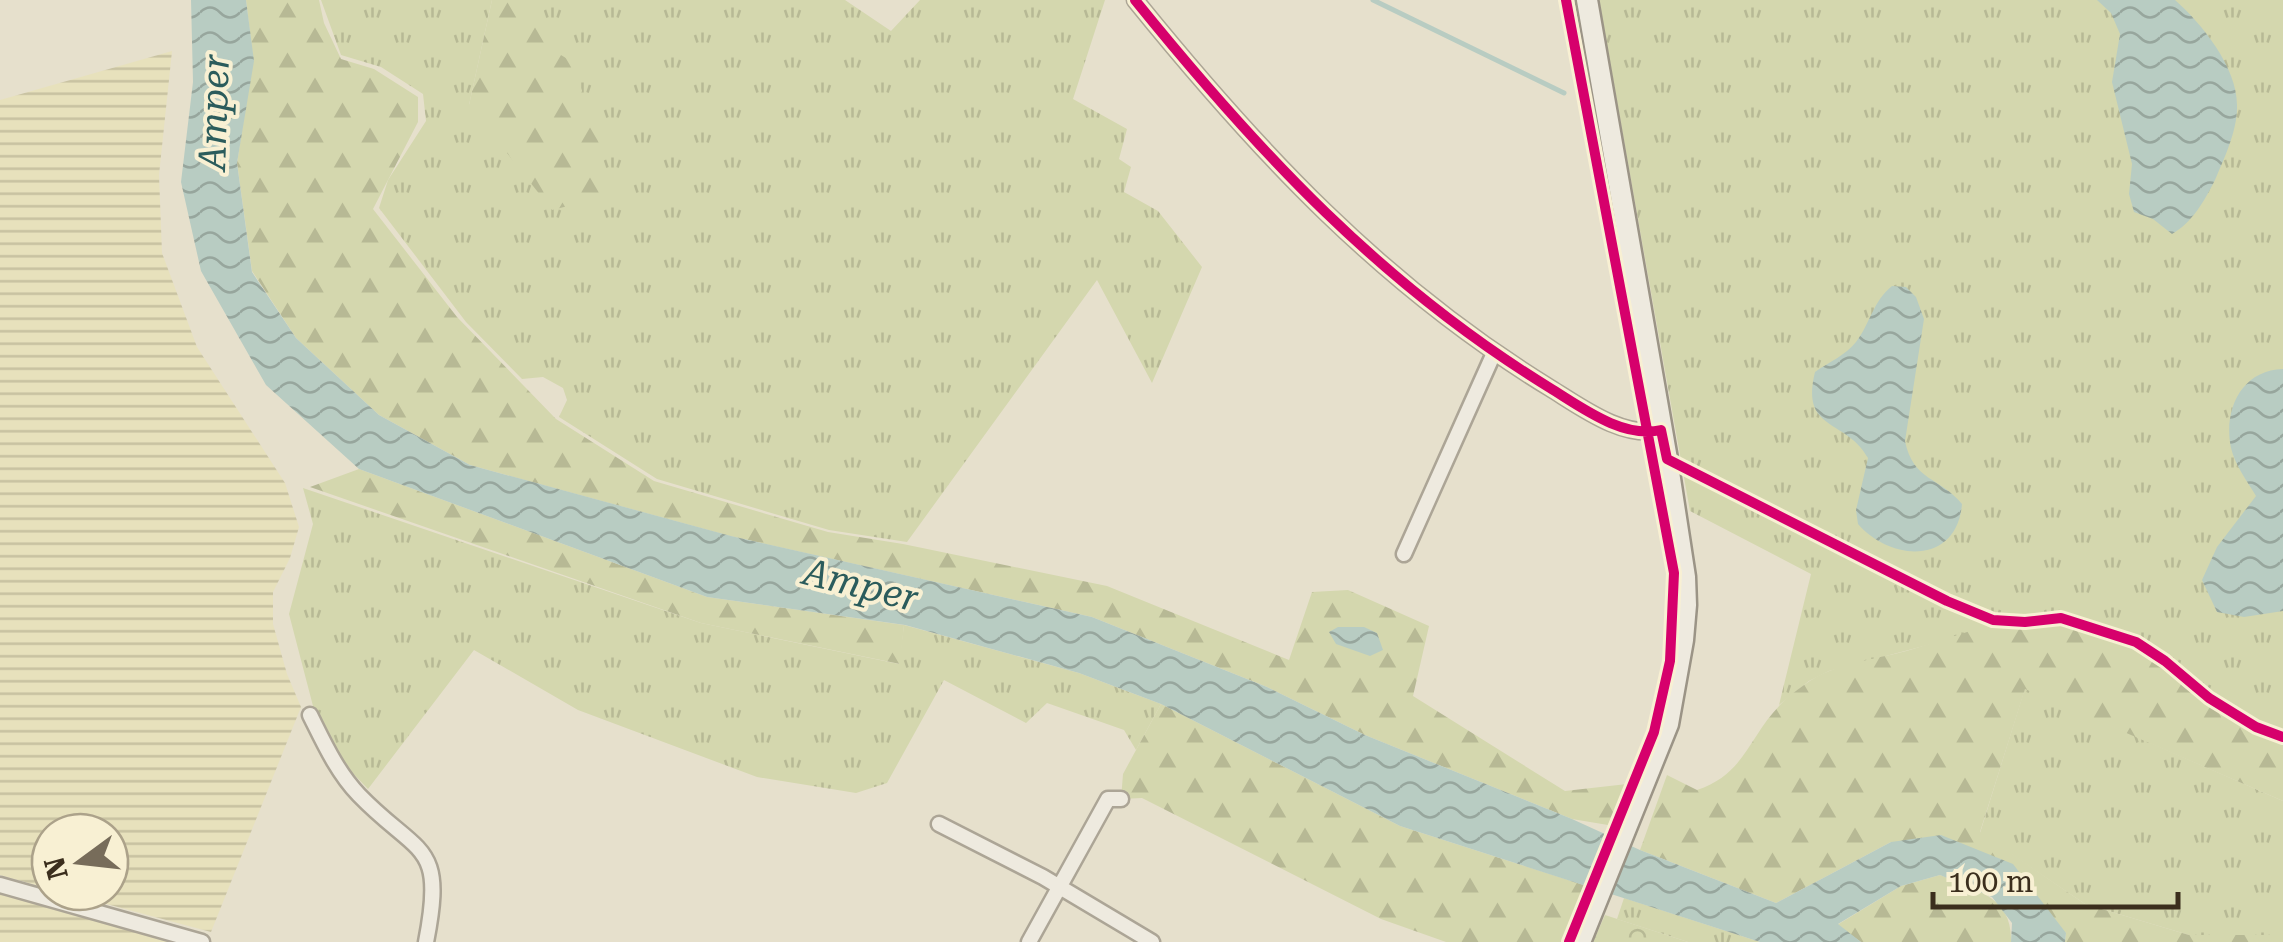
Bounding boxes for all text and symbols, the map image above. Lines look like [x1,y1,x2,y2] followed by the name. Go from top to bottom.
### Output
[190,53,238,173] water label: Amper
[797,549,923,621] water label: Amper
[30,812,130,912] north arrow
[1933,847,2178,909] scale bar
[38,854,75,883] text: N
[1948,864,2033,899] text: 100 m

